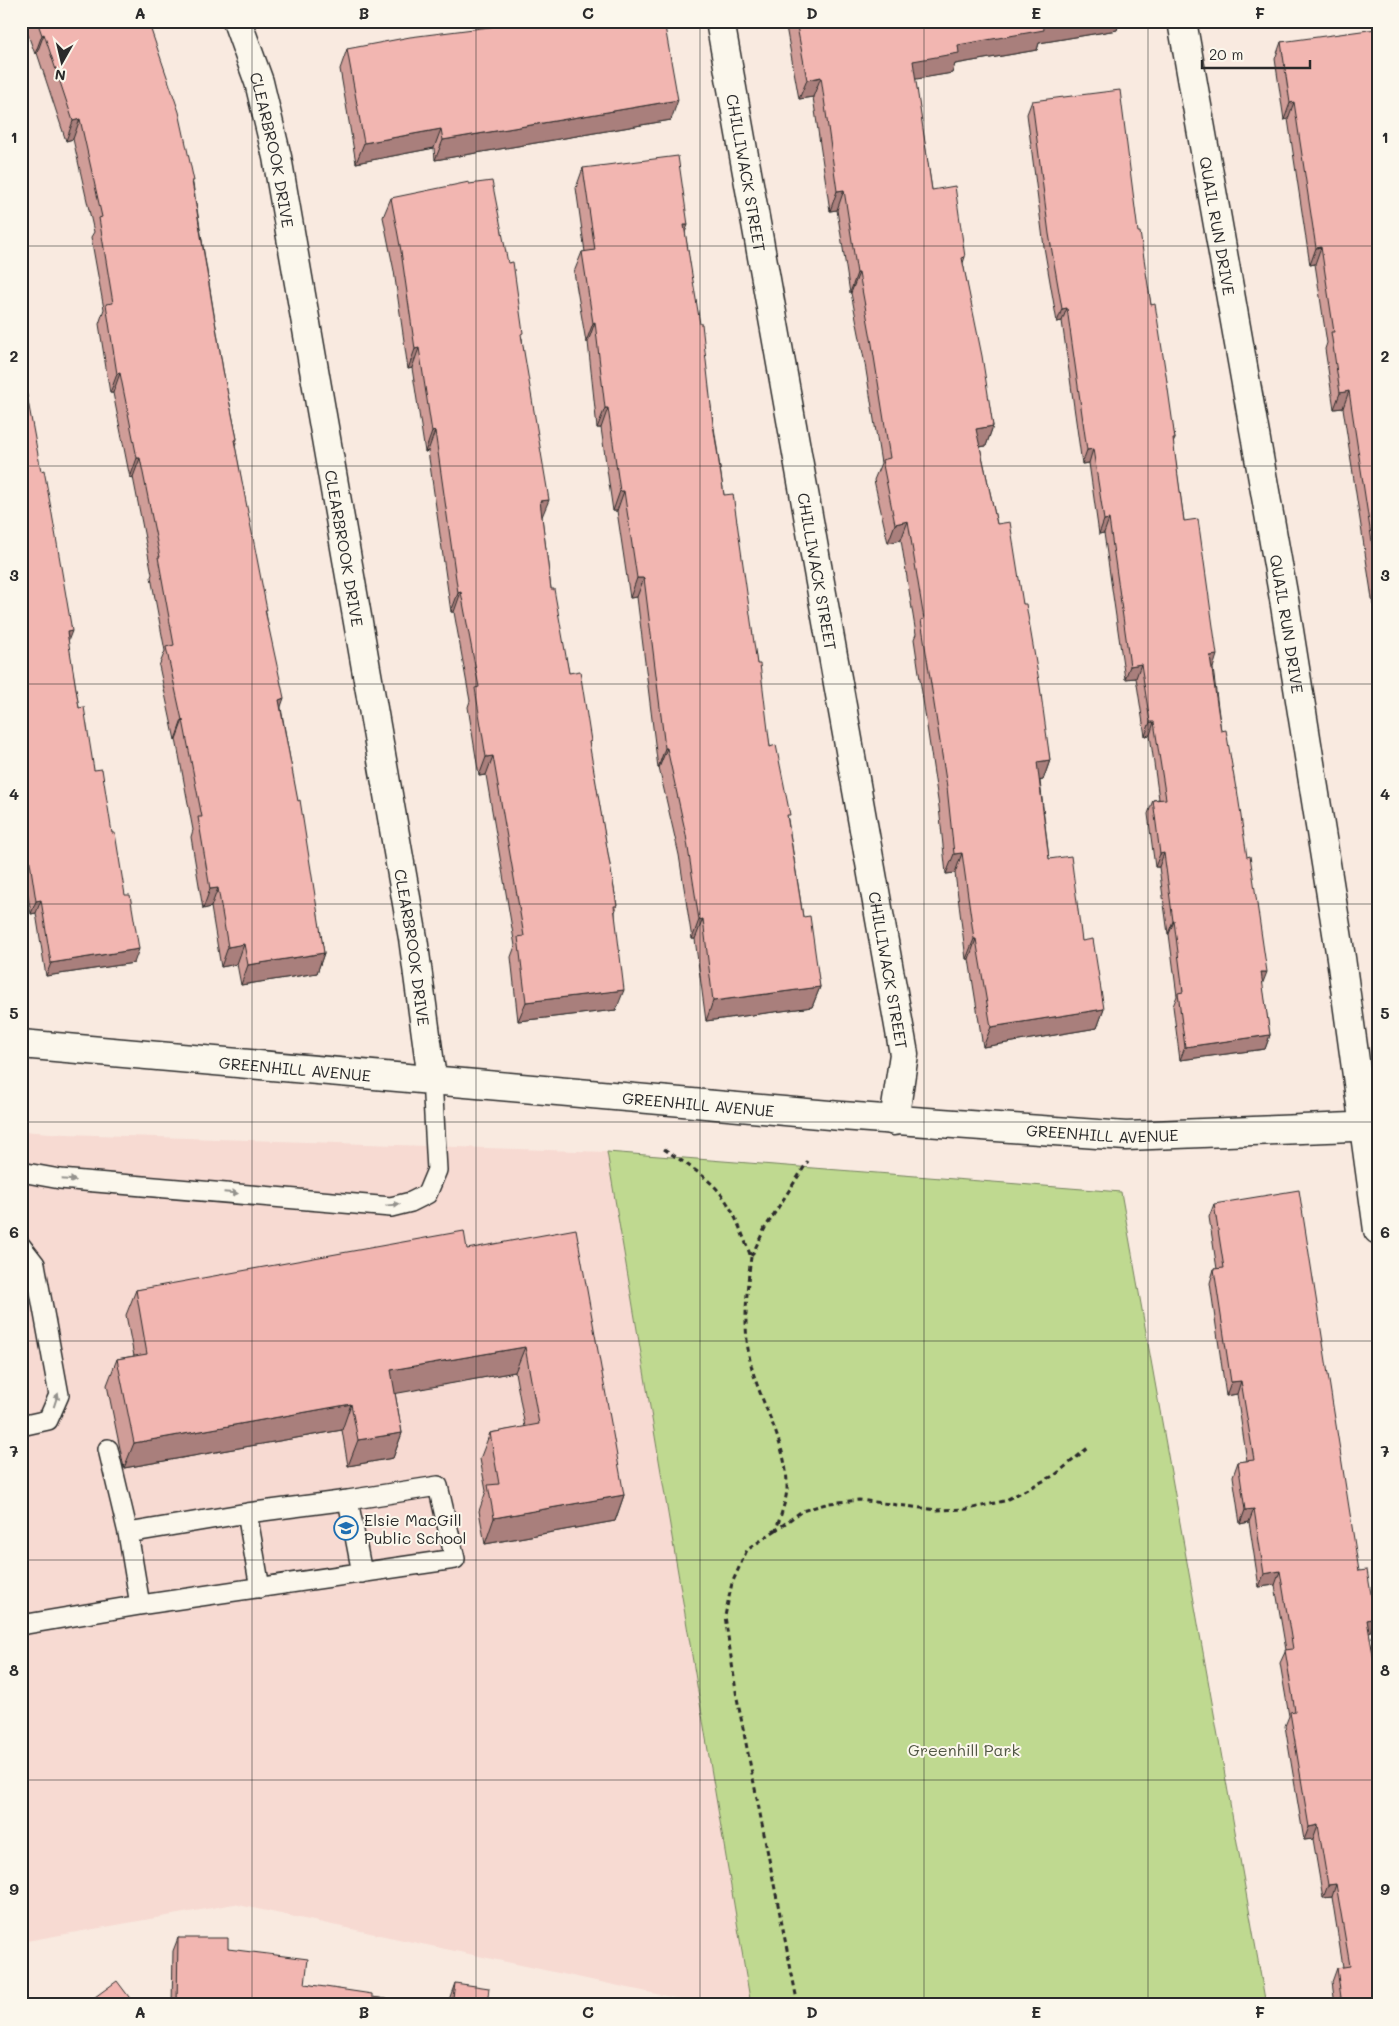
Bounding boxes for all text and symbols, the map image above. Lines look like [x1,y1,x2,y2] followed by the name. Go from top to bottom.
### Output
[134,2,146,23] text: A
[359,2,369,23] text: B
[582,2,594,23] text: C
[806,2,818,23] text: D
[1031,2,1041,23] text: E
[1255,2,1265,23] text: F
[38,38,88,88] north arrow
[1202,38,1309,70] scale bar
[1209,44,1243,64] text: 20 m
[54,65,67,86] text: N
[246,69,300,229] street label: CLEARBROOK DRIVE
[723,92,771,253] street label: CHILLIWACK STREET
[10,126,18,147] text: 1
[1381,126,1389,147] text: 1
[1196,155,1241,297] street label: QUAIL RUN DRIVE
[10,345,19,366] text: 2
[1381,345,1390,366] text: 2
[321,468,369,628] street label: CLEARBROOK DRIVE
[794,491,842,652] street label: CHILLIWACK STREET
[1266,553,1309,695] street label: QUAIL RUN DRIVE
[9,564,19,585] text: 3
[1380,564,1390,585] text: 3
[9,783,19,804] text: 4
[1380,783,1390,804] text: 4
[391,867,435,1027] street label: CLEARBROOK DRIVE
[865,890,913,1051] street label: CHILLIWACK STREET
[9,1002,19,1023] text: 5
[1380,1002,1390,1023] text: 5
[218,1051,372,1085] street label: GREENHILL AVENUE
[622,1086,775,1121] street label: GREENHILL AVENUE
[1025,1119,1179,1147] street label: GREENHILL AVENUE
[62,1176,78,1184] one-way arrow
[224,1189,240,1197] one-way arrow
[386,1201,402,1209] one-way arrow
[9,1221,19,1242] text: 6
[1380,1221,1390,1242] text: 6
[52,1392,60,1407] one-way arrow
[10,1440,19,1461] text: 7
[1381,1440,1390,1461] text: 7
[364,1509,467,1548] place label: Elsie MacGill Public School
[333,1515,359,1541] school or university icon: Elsie MacGill Public School
[9,1659,19,1680] text: 8
[1380,1659,1390,1680] text: 8
[908,1739,1020,1760] park label: Greenhill Park
[9,1878,19,1899] text: 9
[1380,1878,1390,1899] text: 9
[134,2001,146,2022] text: A
[359,2001,369,2022] text: B
[582,2001,594,2022] text: C
[806,2001,818,2022] text: D
[1031,2001,1041,2022] text: E
[1255,2001,1265,2022] text: F

